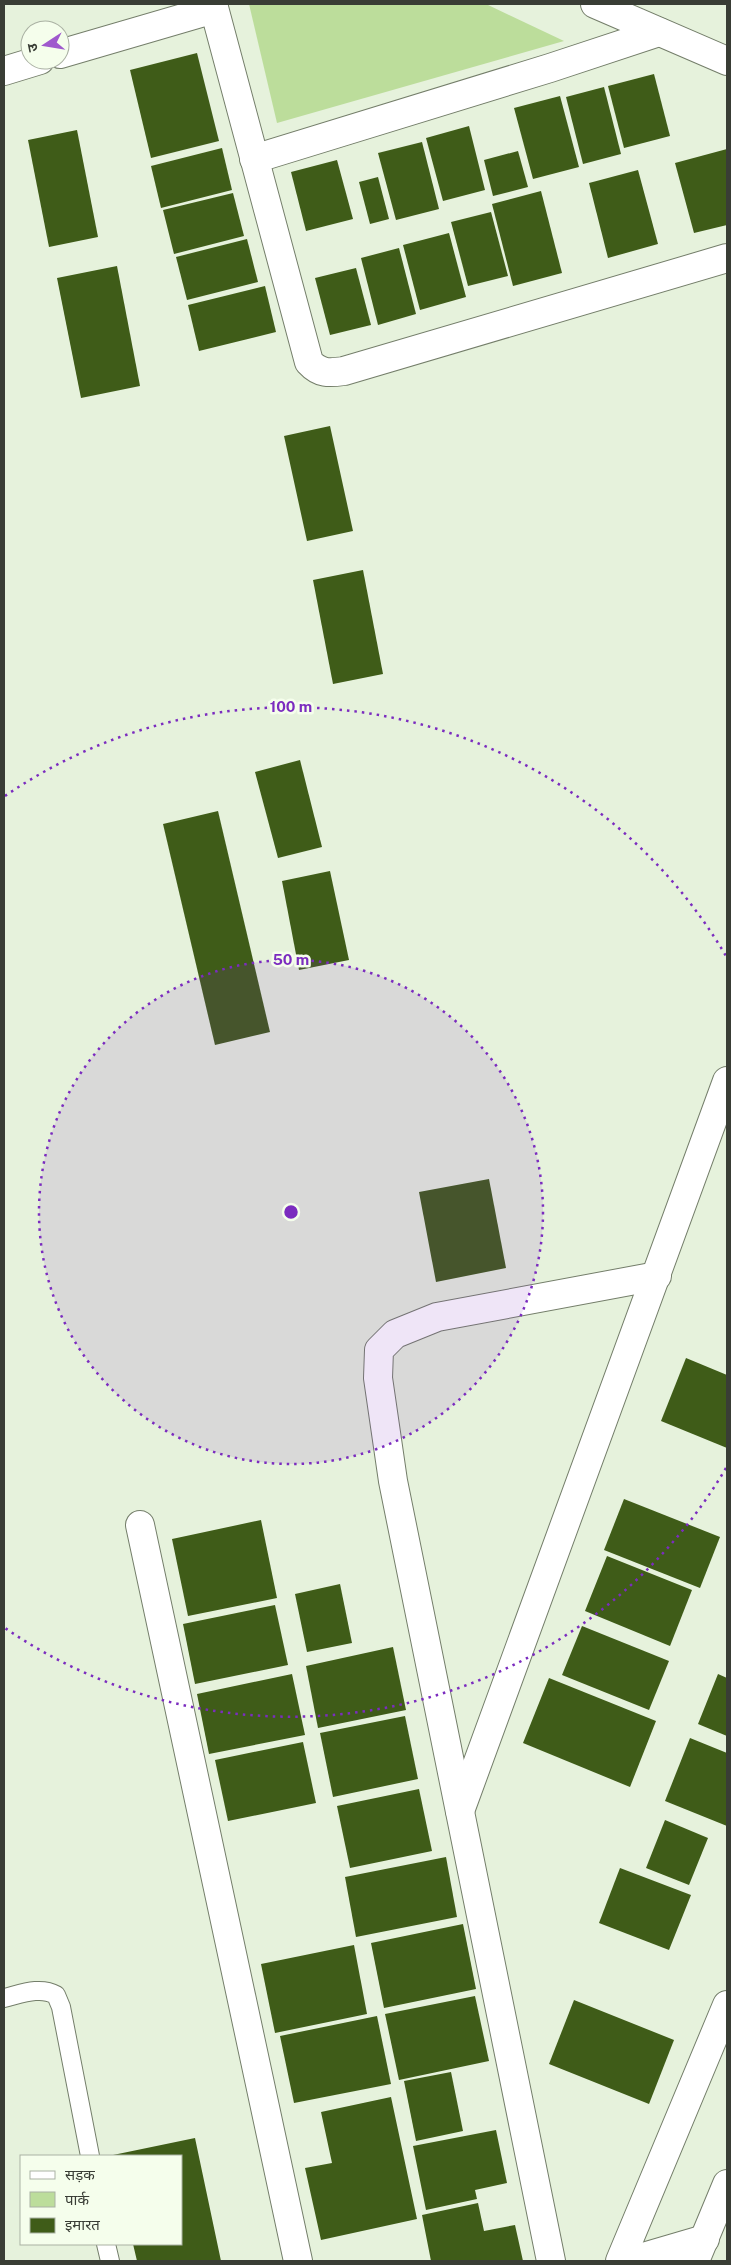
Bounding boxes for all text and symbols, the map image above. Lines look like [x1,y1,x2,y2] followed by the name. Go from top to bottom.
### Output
[20,20,70,70] north arrow
[23,41,41,53] text: उ
[270,698,312,715] text: 100 m
[273,951,309,968] text: 50 m
[282,1203,300,1221] centre of rings
[20,2155,182,2245] legend
[65,2166,95,2183] text: सड़क
[65,2191,89,2208] text: पार्क
[65,2216,100,2233] text: इमारत

